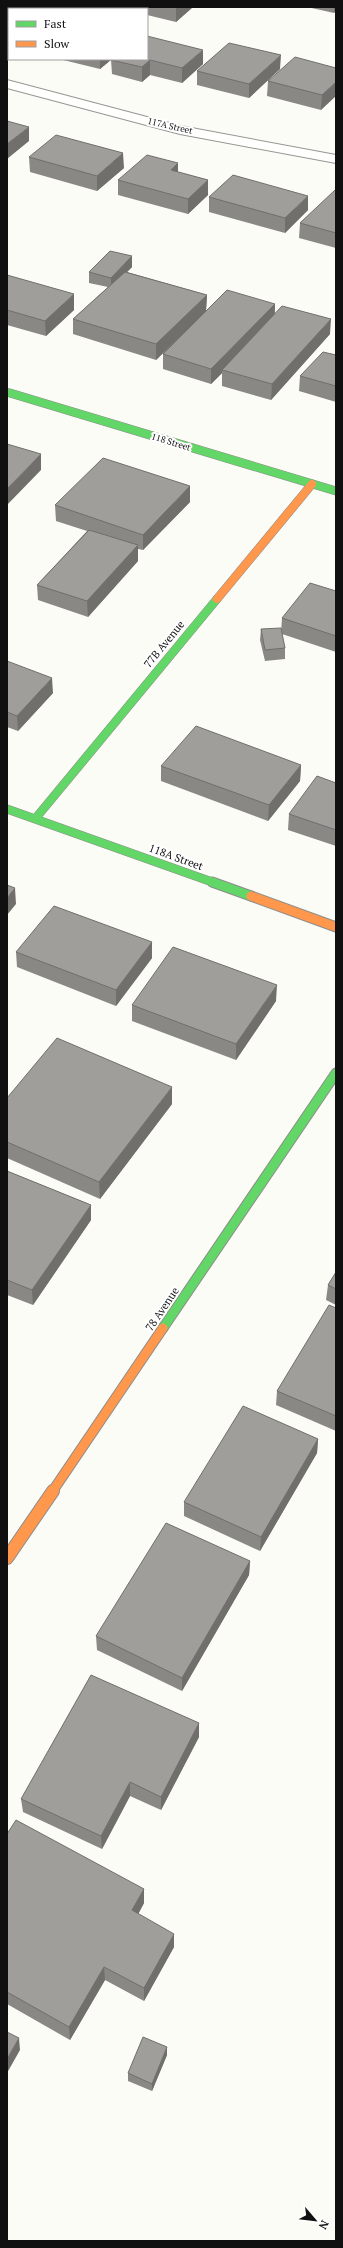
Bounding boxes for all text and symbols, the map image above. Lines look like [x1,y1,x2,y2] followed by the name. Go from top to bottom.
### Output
[8,8,148,60] legend
[44,16,67,31] text: Fast
[44,36,70,51] text: Slow
[146,115,194,137] street label: 117A Street
[150,430,193,454] street label: 118 Street
[141,617,188,671] street label: 77B Avenue
[147,841,205,873] street label: 118A Street
[142,1284,182,1334] street label: 78 Avenue
[295,2200,335,2240] north arrow
[315,2218,332,2232] text: N

